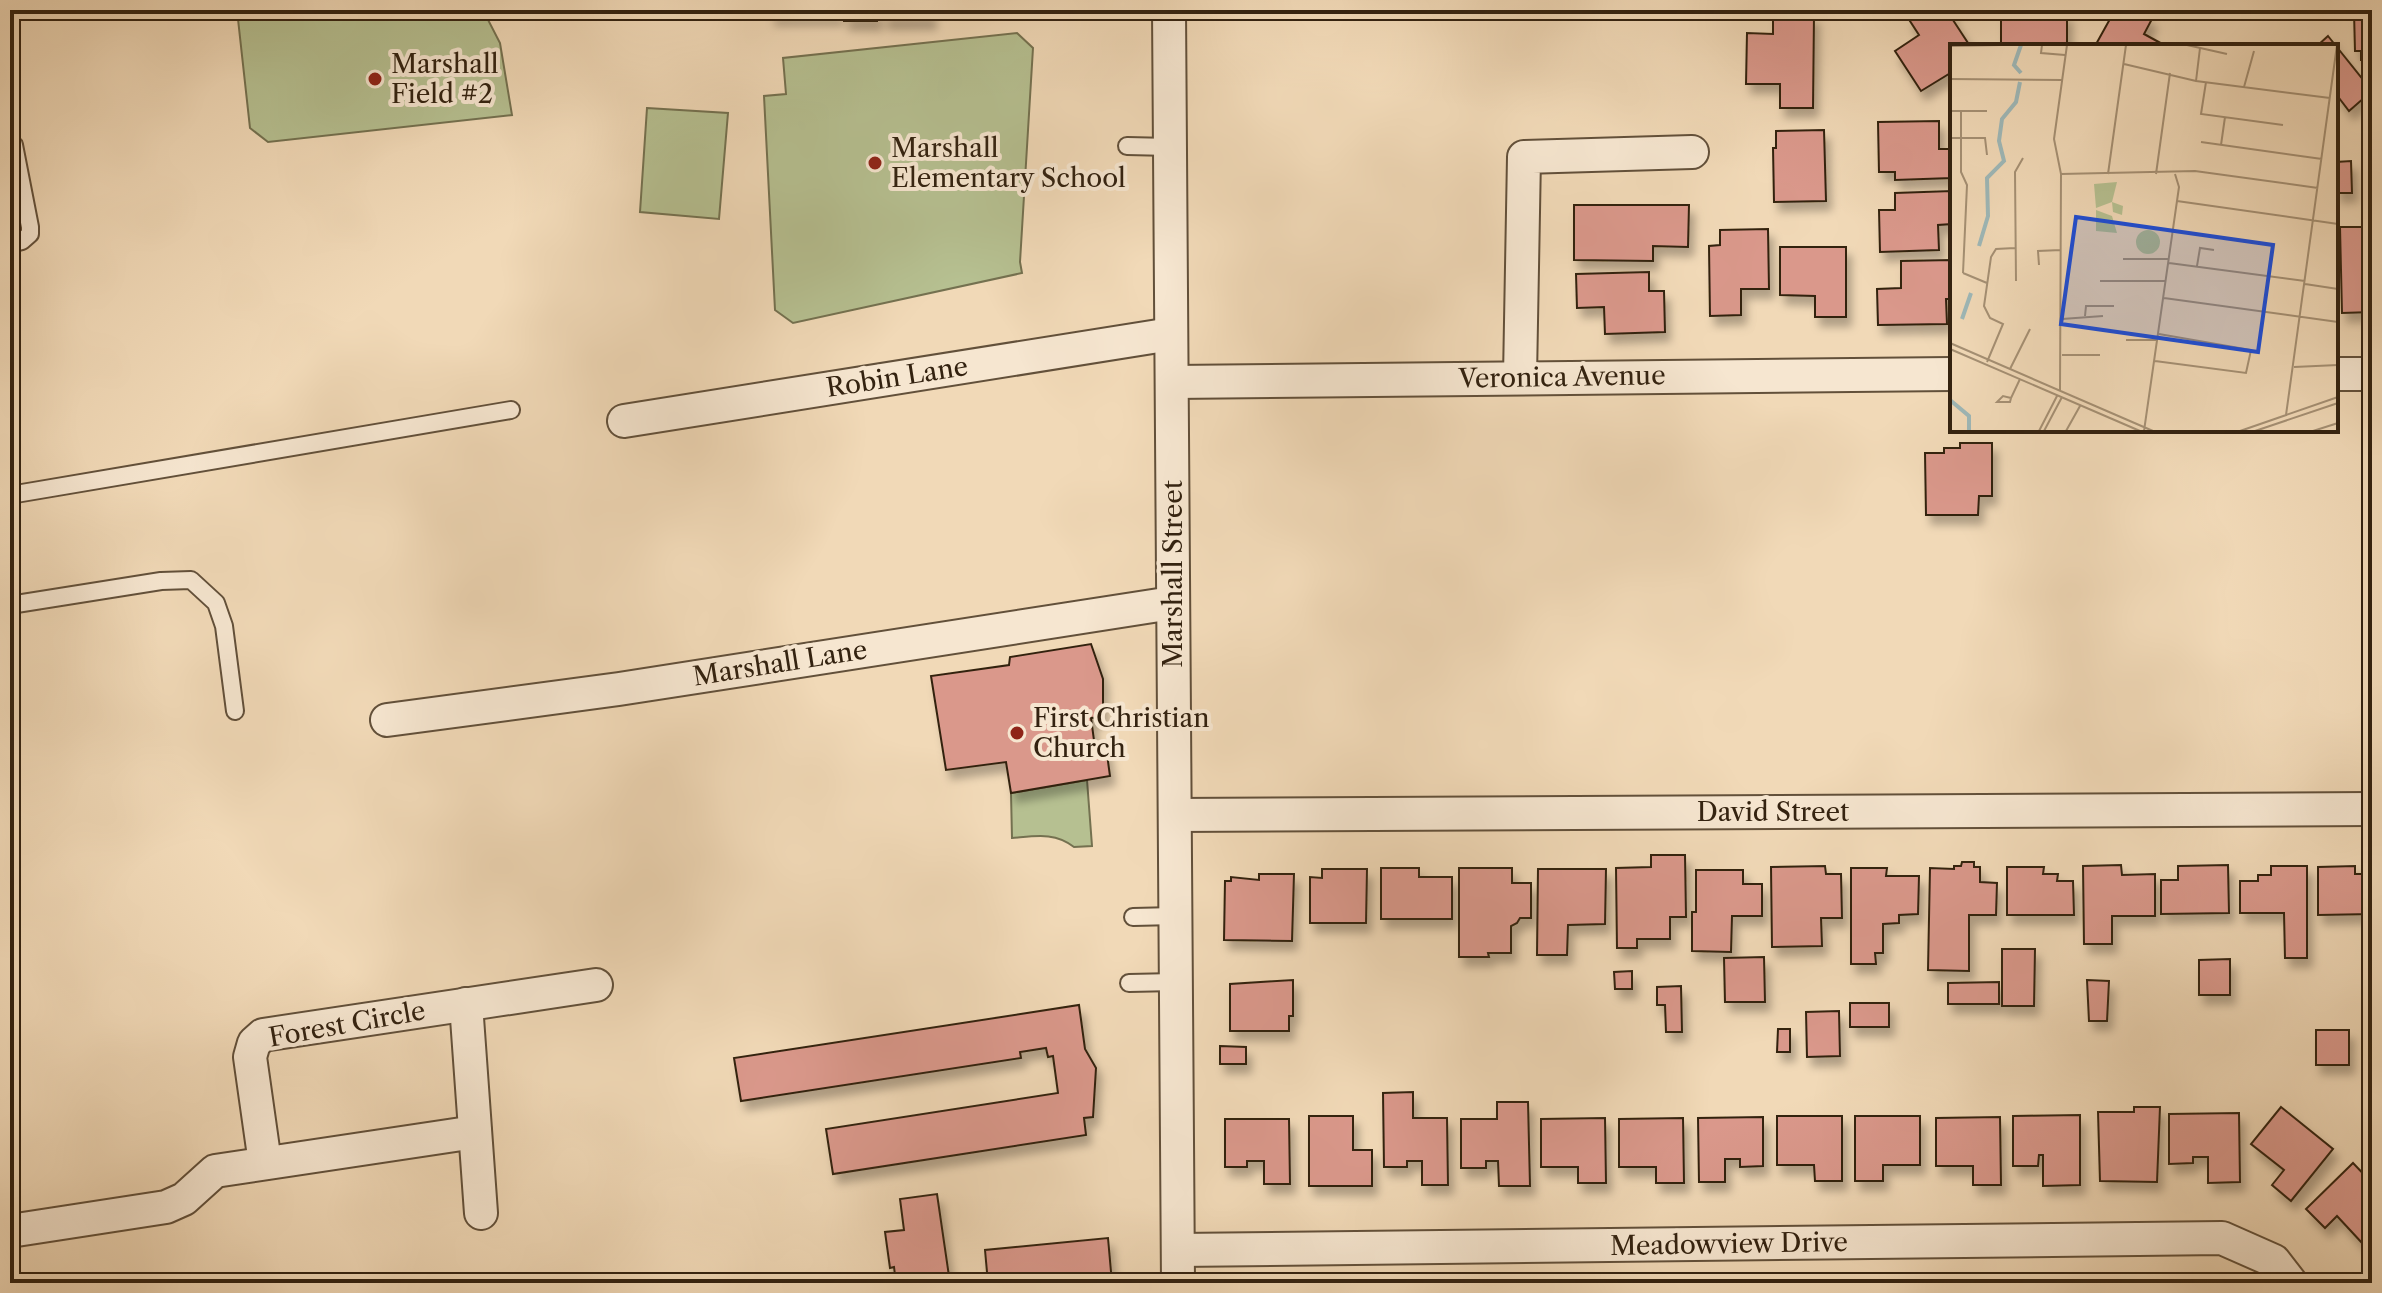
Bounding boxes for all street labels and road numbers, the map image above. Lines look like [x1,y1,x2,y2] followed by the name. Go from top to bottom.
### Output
[824,350,970,404] street label: Robin Lane
[1457,359,1666,395] street label: Veronica Avenue
[1157,479,1189,668] street label: Marshall Street
[691,633,869,693] street label: Marshall Lane
[1697,796,1850,828] street label: David Street
[266,994,428,1054] street label: Forest Circle
[1610,1226,1848,1262] street label: Meadowview Drive

